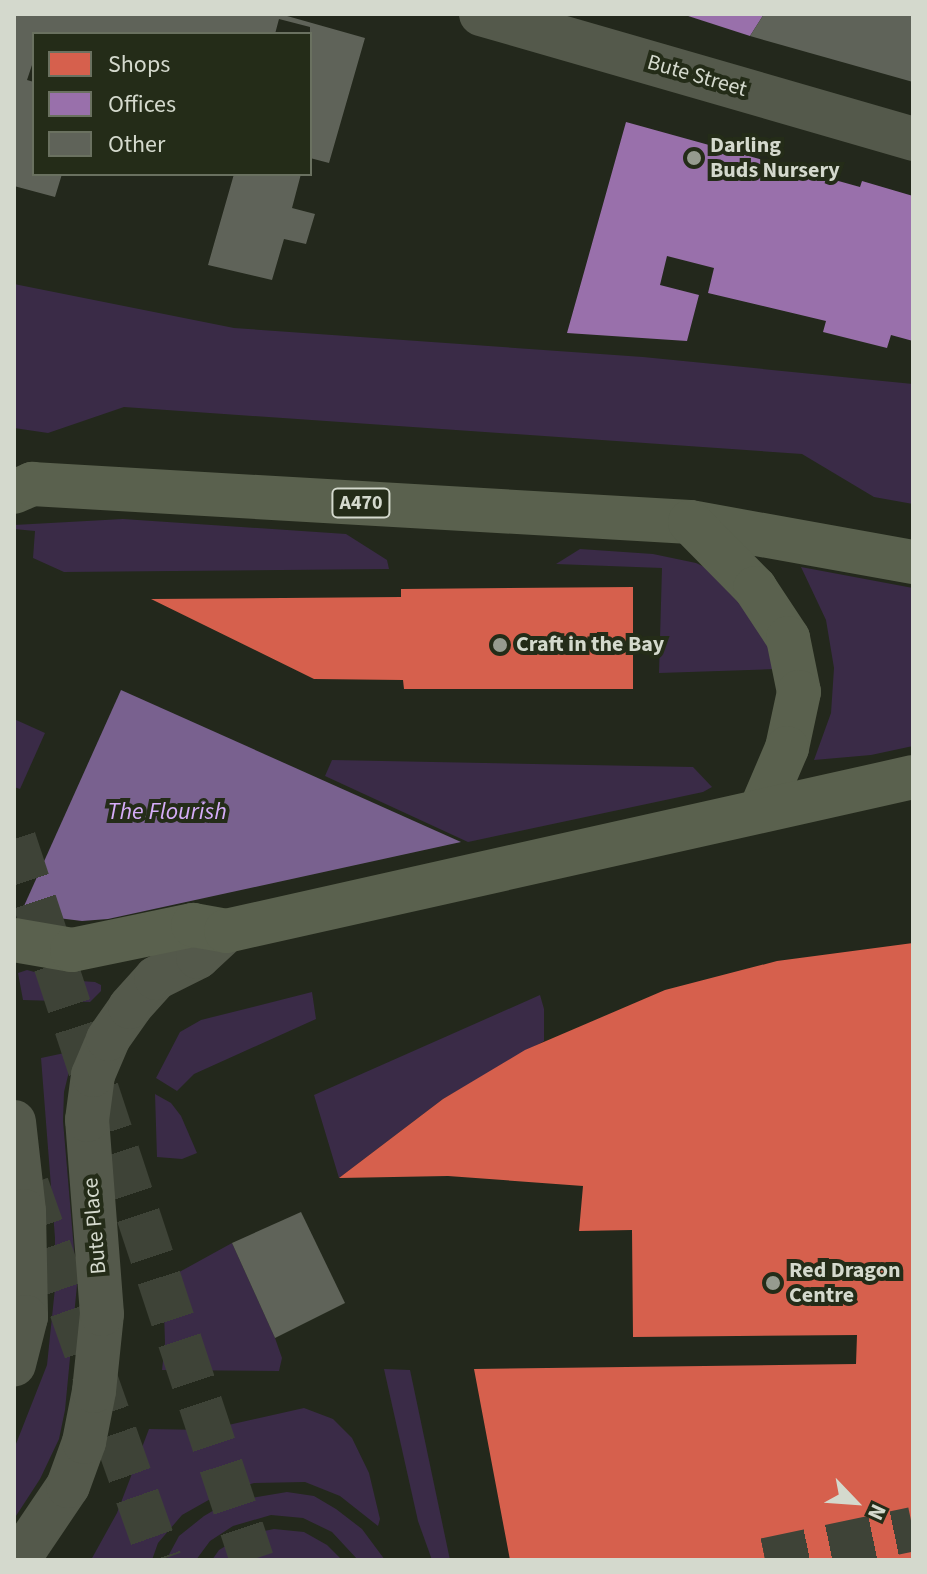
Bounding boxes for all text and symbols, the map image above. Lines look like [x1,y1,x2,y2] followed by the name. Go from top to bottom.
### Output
[32,32,312,176] legend
[108,47,170,82] text: Shops
[644,49,750,103] street label: Bute Street
[108,87,176,122] text: Offices
[108,127,165,162] text: Other
[710,132,840,184] place label: Darling Buds Nursery
[685,149,703,167] marker: Darling Buds Nursery
[331,487,391,519] road number: A470
[516,632,664,658] place label: Craft in the Bay
[491,636,509,654] marker: Craft in the Bay
[107,798,227,826] water label: The Flourish
[78,1177,112,1275] street label: Bute Place
[789,1257,901,1308] place label: Red Dragon Centre
[764,1274,782,1292] marker: Red Dragon Centre
[815,1462,895,1542] north arrow
[859,1499,894,1526] text: N

